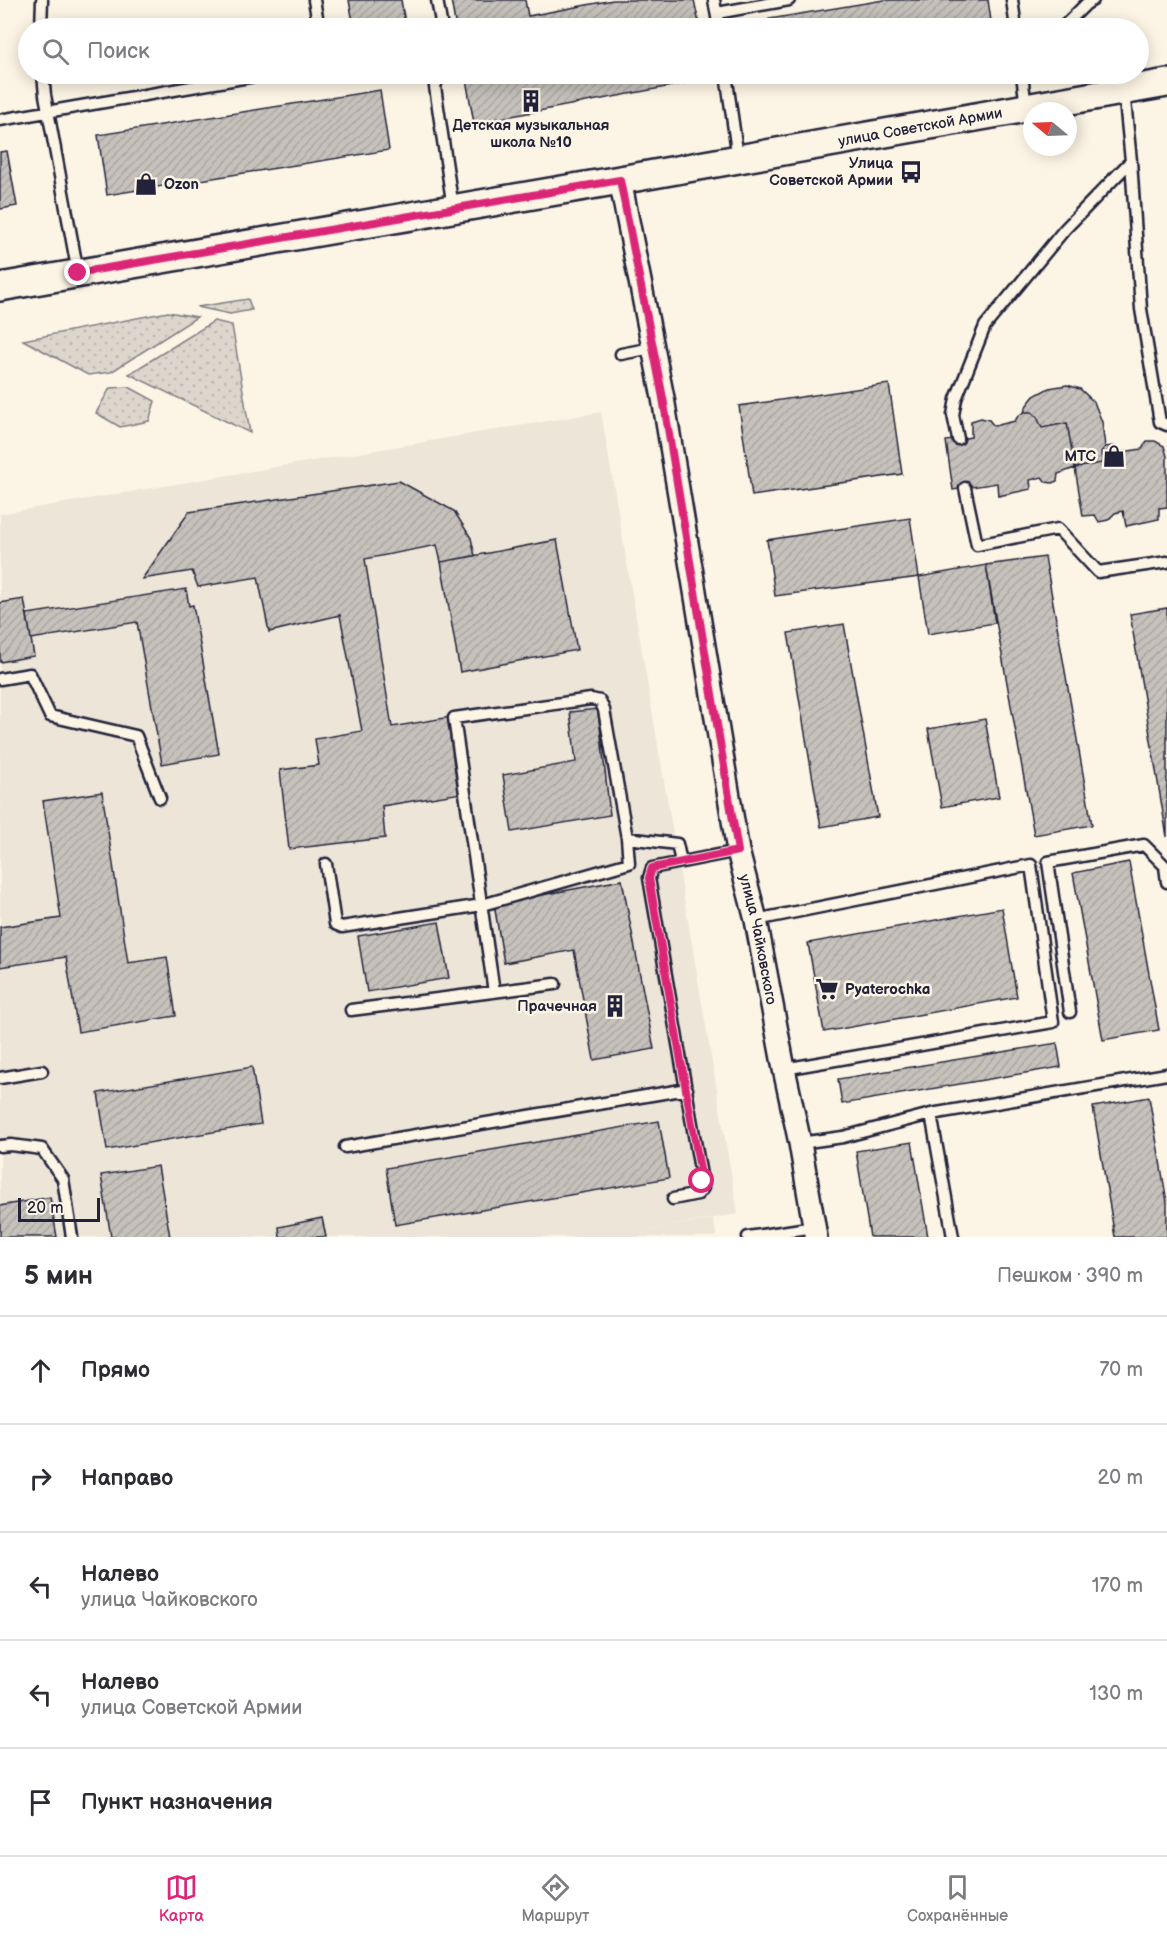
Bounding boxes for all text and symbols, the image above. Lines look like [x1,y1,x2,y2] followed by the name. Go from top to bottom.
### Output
[18,18,1149,84] search box
[39,35,72,68] icon: search
[87,38,150,65] text: Поиск
[518,88,544,114] building icon: Детская музыкальная школа №10
[1023,102,1077,156] north arrow
[837,103,1004,151] street label: улица Советской Армии
[453,116,609,152] place label: Детская музыкальная школа №10
[769,154,893,190] place label: Улица Советской Армии
[898,159,924,185] bus stop icon: Улица Советской Армии
[133,171,159,197] shop icon: Ozon
[164,175,199,194] place label: Ozon
[64,259,90,285] route end
[1101,443,1127,469] shop icon: МТС
[1064,447,1097,466] place label: МТС
[734,872,781,1006] street label: улица Чайковского
[814,976,840,1002] supermarket icon: Pyaterochka
[845,980,930,999] place label: Pyaterochka
[602,993,628,1019] building icon: Прачечная
[517,997,597,1016] place label: Прачечная
[688,1167,714,1193] route start
[18,1195,100,1222] scale bar
[27,1199,63,1218] text: 20 m
[24,1261,93,1292] text: 5 мин
[997,1264,1143,1288] text: Пешком · 390 m
[24,1354,57,1387] icon: ahead
[81,1357,150,1384] text: Прямо
[1099,1358,1143,1382] text: 70 m
[24,1462,57,1495] icon: right
[81,1465,173,1492] text: Направо
[1098,1466,1143,1490] text: 20 m
[81,1561,159,1588] text: Налево
[24,1570,57,1603] icon: left
[1092,1574,1143,1598] text: 170 m
[81,1588,258,1612] text: улица Чайковского
[81,1669,159,1696] text: Налево
[24,1678,57,1711] icon: left
[1089,1682,1143,1706] text: 130 m
[81,1696,303,1720] text: улица Советской Армии
[24,1786,57,1819] icon: arrive
[81,1789,273,1816] text: Пункт назначения
[159,1871,204,1926] tab: Карта
[521,1871,590,1926] tab: Маршрут
[907,1871,1008,1926] tab: Сохранённые

